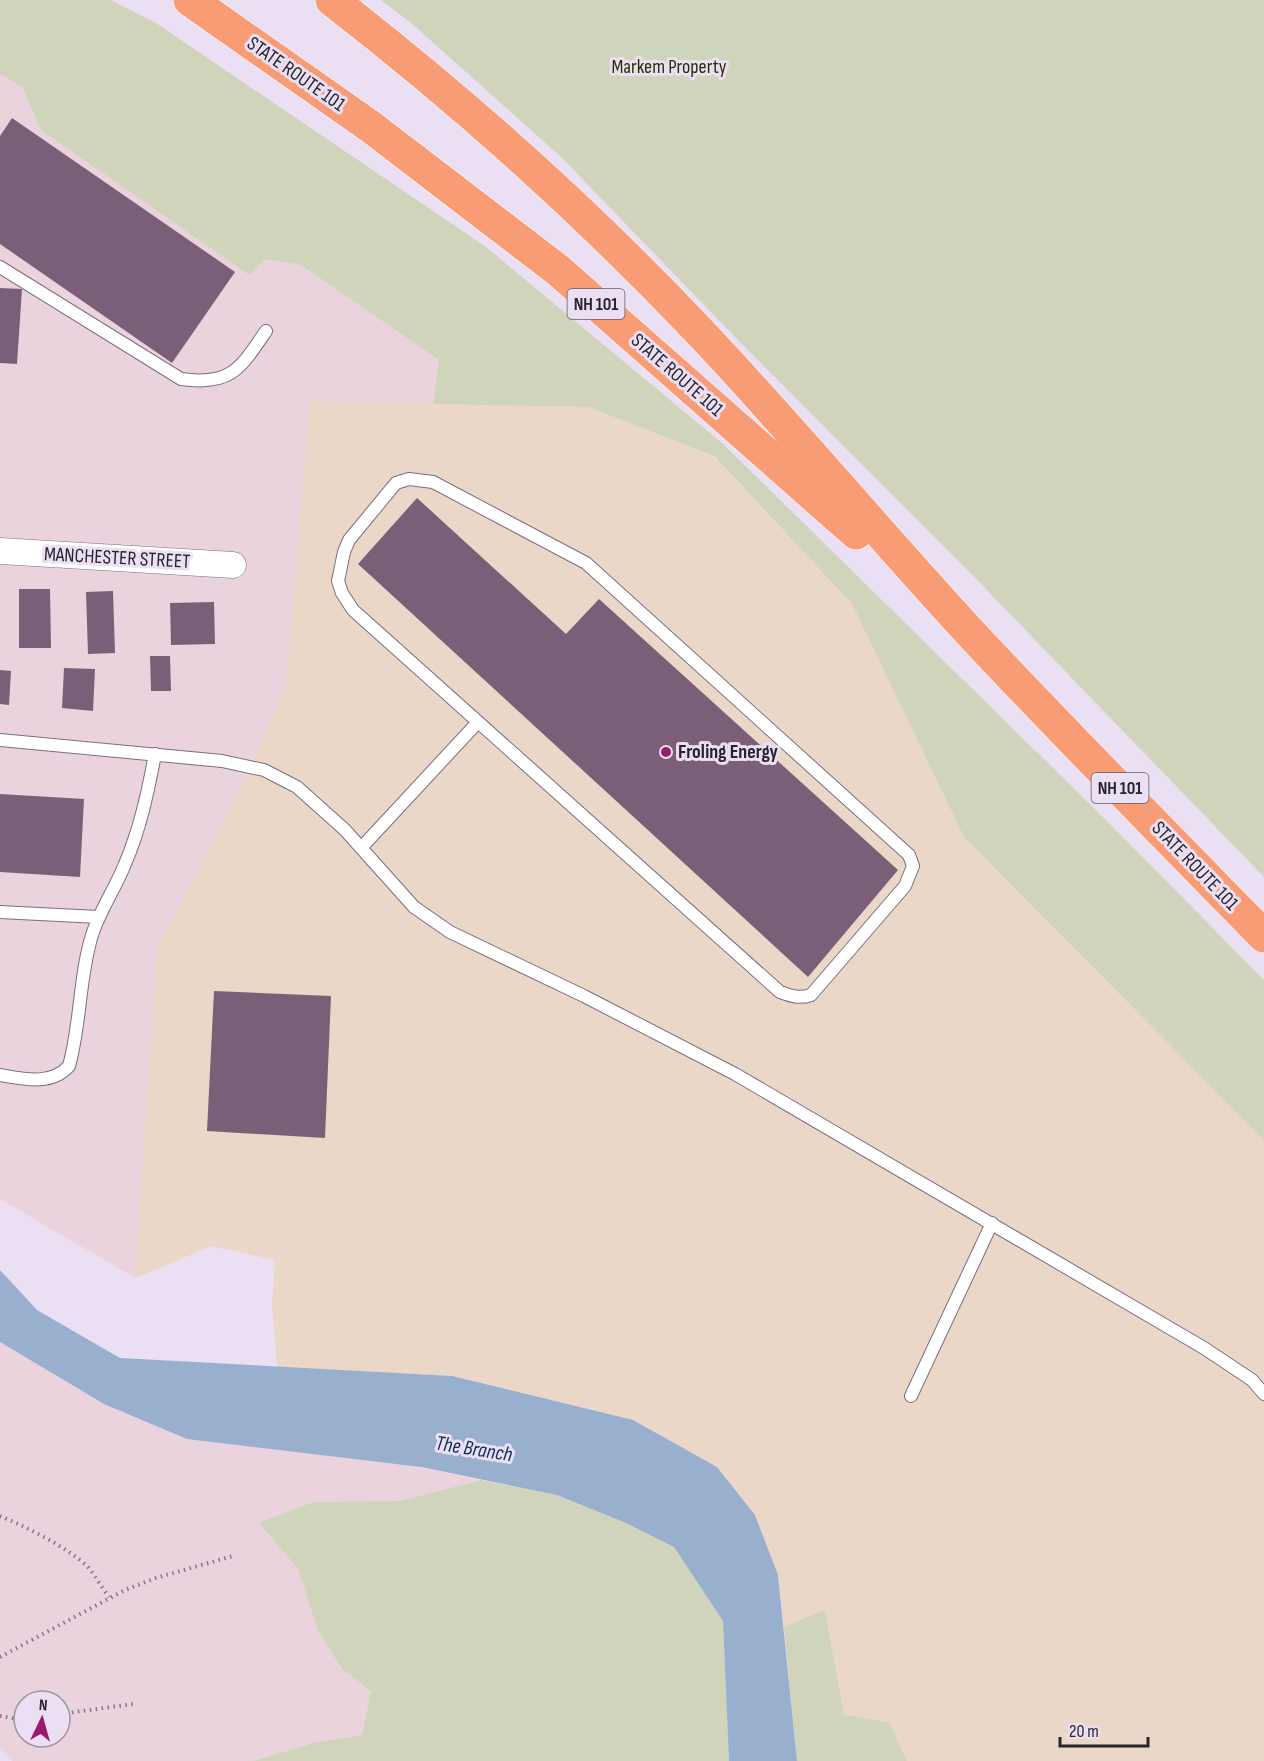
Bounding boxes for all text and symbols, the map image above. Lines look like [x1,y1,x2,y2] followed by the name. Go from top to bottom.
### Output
[242,31,350,117] street label: STATE ROUTE 101
[611,55,727,79] park label: Markem Property
[568,289,624,319] road number: NH 101
[626,328,728,422] street label: STATE ROUTE 101
[43,542,191,574] street label: MANCHESTER STREET
[678,740,779,764] place label: Froling Energy
[659,745,673,759] marker: Froling Energy
[1092,773,1148,803] road number: NH 101
[1147,817,1243,915] street label: STATE ROUTE 101
[434,1431,514,1467] water label: The Branch
[12,1689,72,1749] north arrow
[38,1696,48,1715] text: N
[1060,1710,1148,1748] scale bar
[1069,1721,1099,1742] text: 20 m

